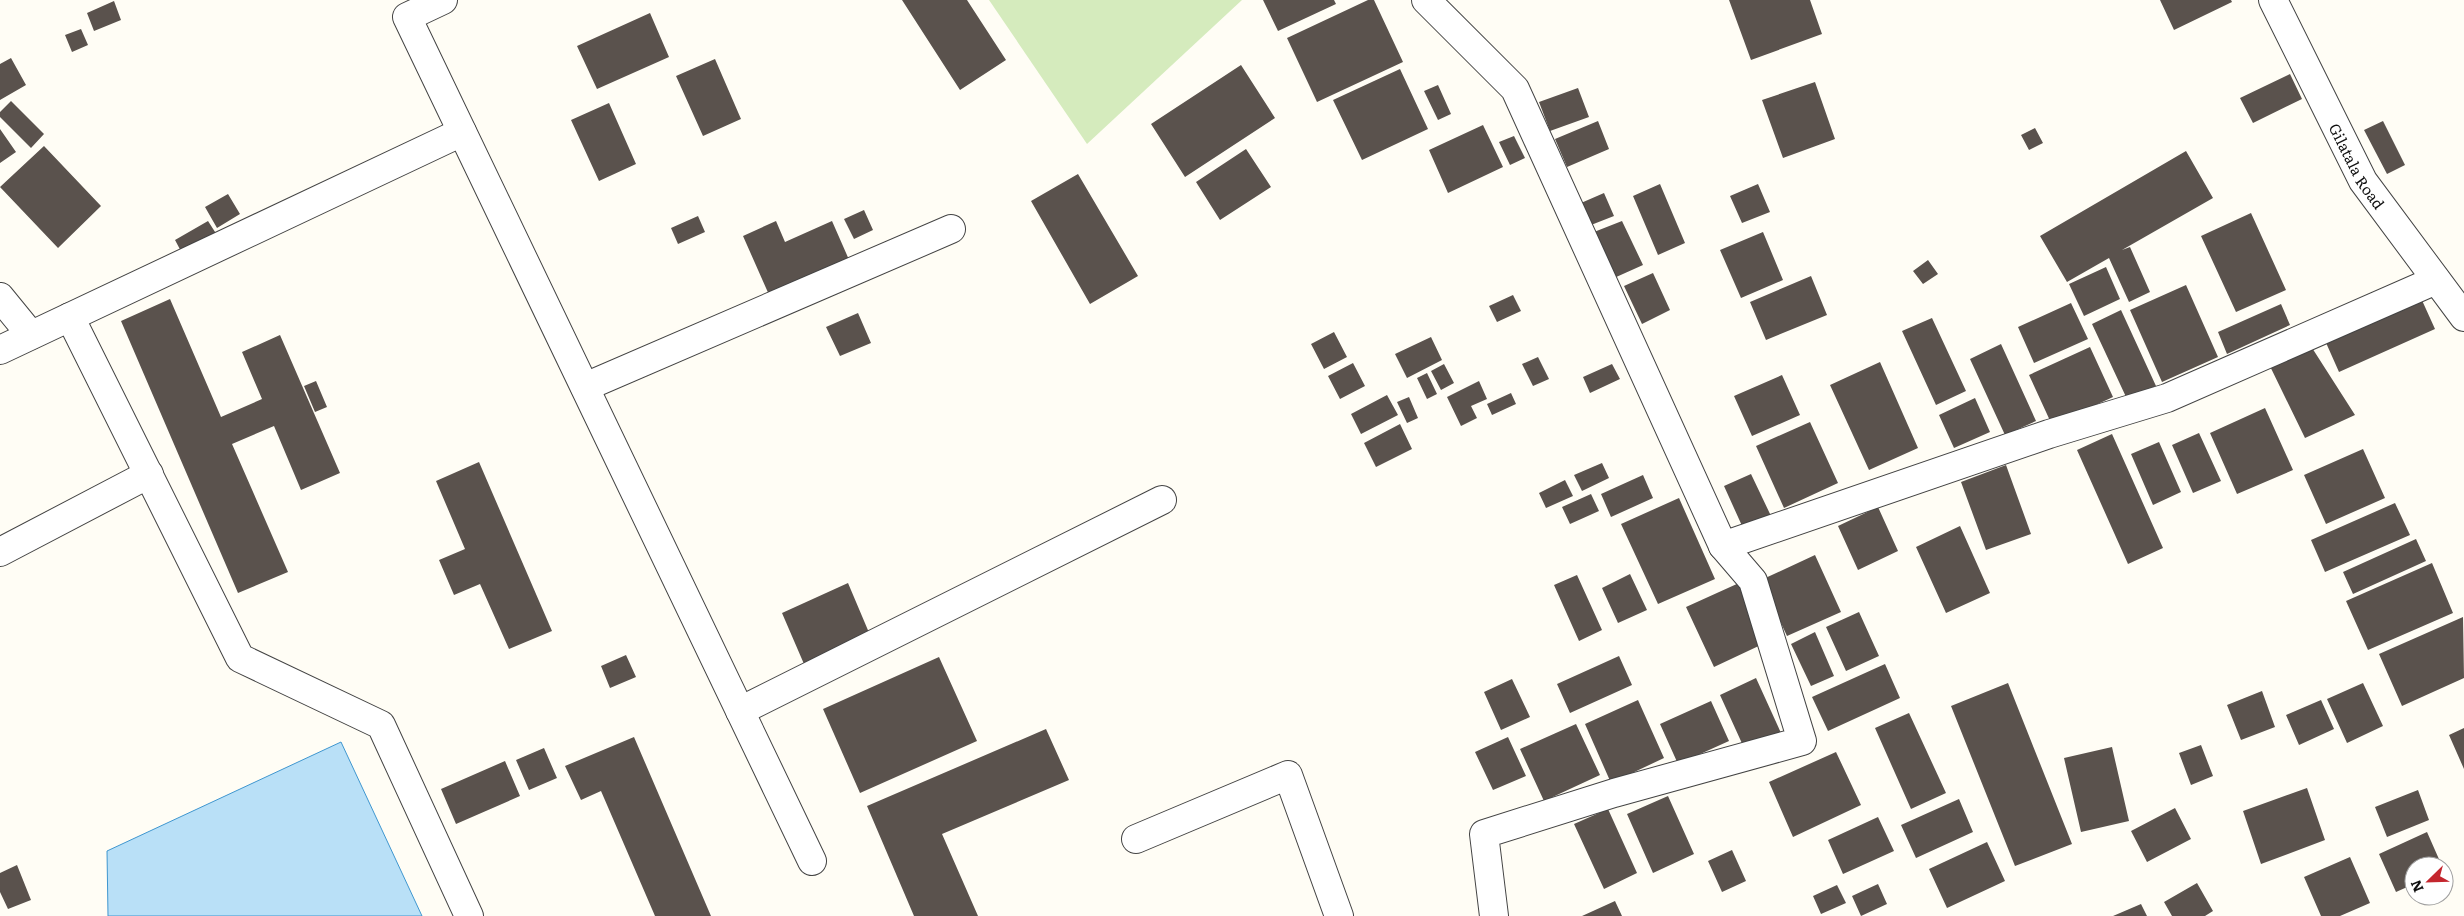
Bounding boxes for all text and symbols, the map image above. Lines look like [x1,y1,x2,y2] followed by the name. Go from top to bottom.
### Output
[2324,119,2391,213] street label: Gilatala Road
[2404,856,2454,906] north arrow
[2405,877,2428,896] text: N

